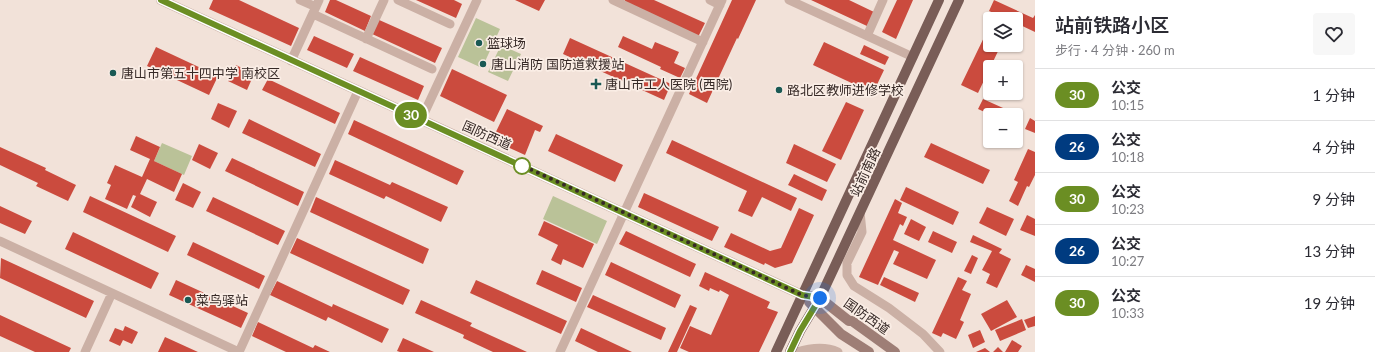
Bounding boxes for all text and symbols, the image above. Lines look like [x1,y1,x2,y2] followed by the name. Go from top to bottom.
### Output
[983,12,1023,148] map controls
[983,12,1023,52] button: layers
[1055,13,1169,36] text: 站前铁路小区
[1313,13,1355,55] button: heart
[487,35,526,51] place label: 篮球场
[474,38,484,48] marker: 篮球场
[1055,42,1175,58] text: 步行 · 4 分钟 · 260 m
[491,56,624,72] place label: 唐山消防 国防道救援站
[478,59,488,69] marker: 唐山消防 国防道救援站
[983,60,1023,100] button: +
[121,65,280,81] place label: 唐山市第五十四中学 南校区
[108,68,118,78] marker: 唐山市第五十四中学 南校区
[605,76,732,92] place label: 唐山市工人医院 (西院)
[590,78,602,90] marker: 唐山市工人医院 (西院)
[1111,78,1141,96] text: 公交
[787,82,904,98] place label: 路北区教师进修学校
[774,85,784,95] marker: 路北区教师进修学校
[1069,86,1085,103] text: 30
[1312,86,1355,104] text: 1 分钟
[1111,97,1144,113] text: 10:15
[393,102,429,128] line badge: 30
[403,106,419,123] text: 30
[983,108,1023,148] button: −
[460,117,514,153] street label: 国防西道
[1111,130,1141,148] text: 公交
[1069,138,1085,155] text: 26
[1312,138,1355,156] text: 4 分钟
[847,145,883,199] street label: 站前南路
[1111,149,1144,165] text: 10:18
[513,157,531,175] unlabelled marker
[1111,182,1141,200] text: 公交
[1069,190,1085,207] text: 30
[1312,190,1355,208] text: 9 分钟
[1111,201,1144,217] text: 10:23
[1111,234,1141,252] text: 公交
[1069,242,1085,259] text: 26
[1304,242,1355,260] text: 13 分钟
[1111,253,1144,269] text: 10:27
[1111,286,1141,304] text: 公交
[810,288,830,308] your location
[196,292,248,308] place label: 菜鸟驿站
[1069,294,1085,311] text: 30
[1304,294,1355,312] text: 19 分钟
[183,295,193,305] marker: 菜鸟驿站
[841,295,893,337] street label: 国防西道
[1111,305,1144,321] text: 10:33

